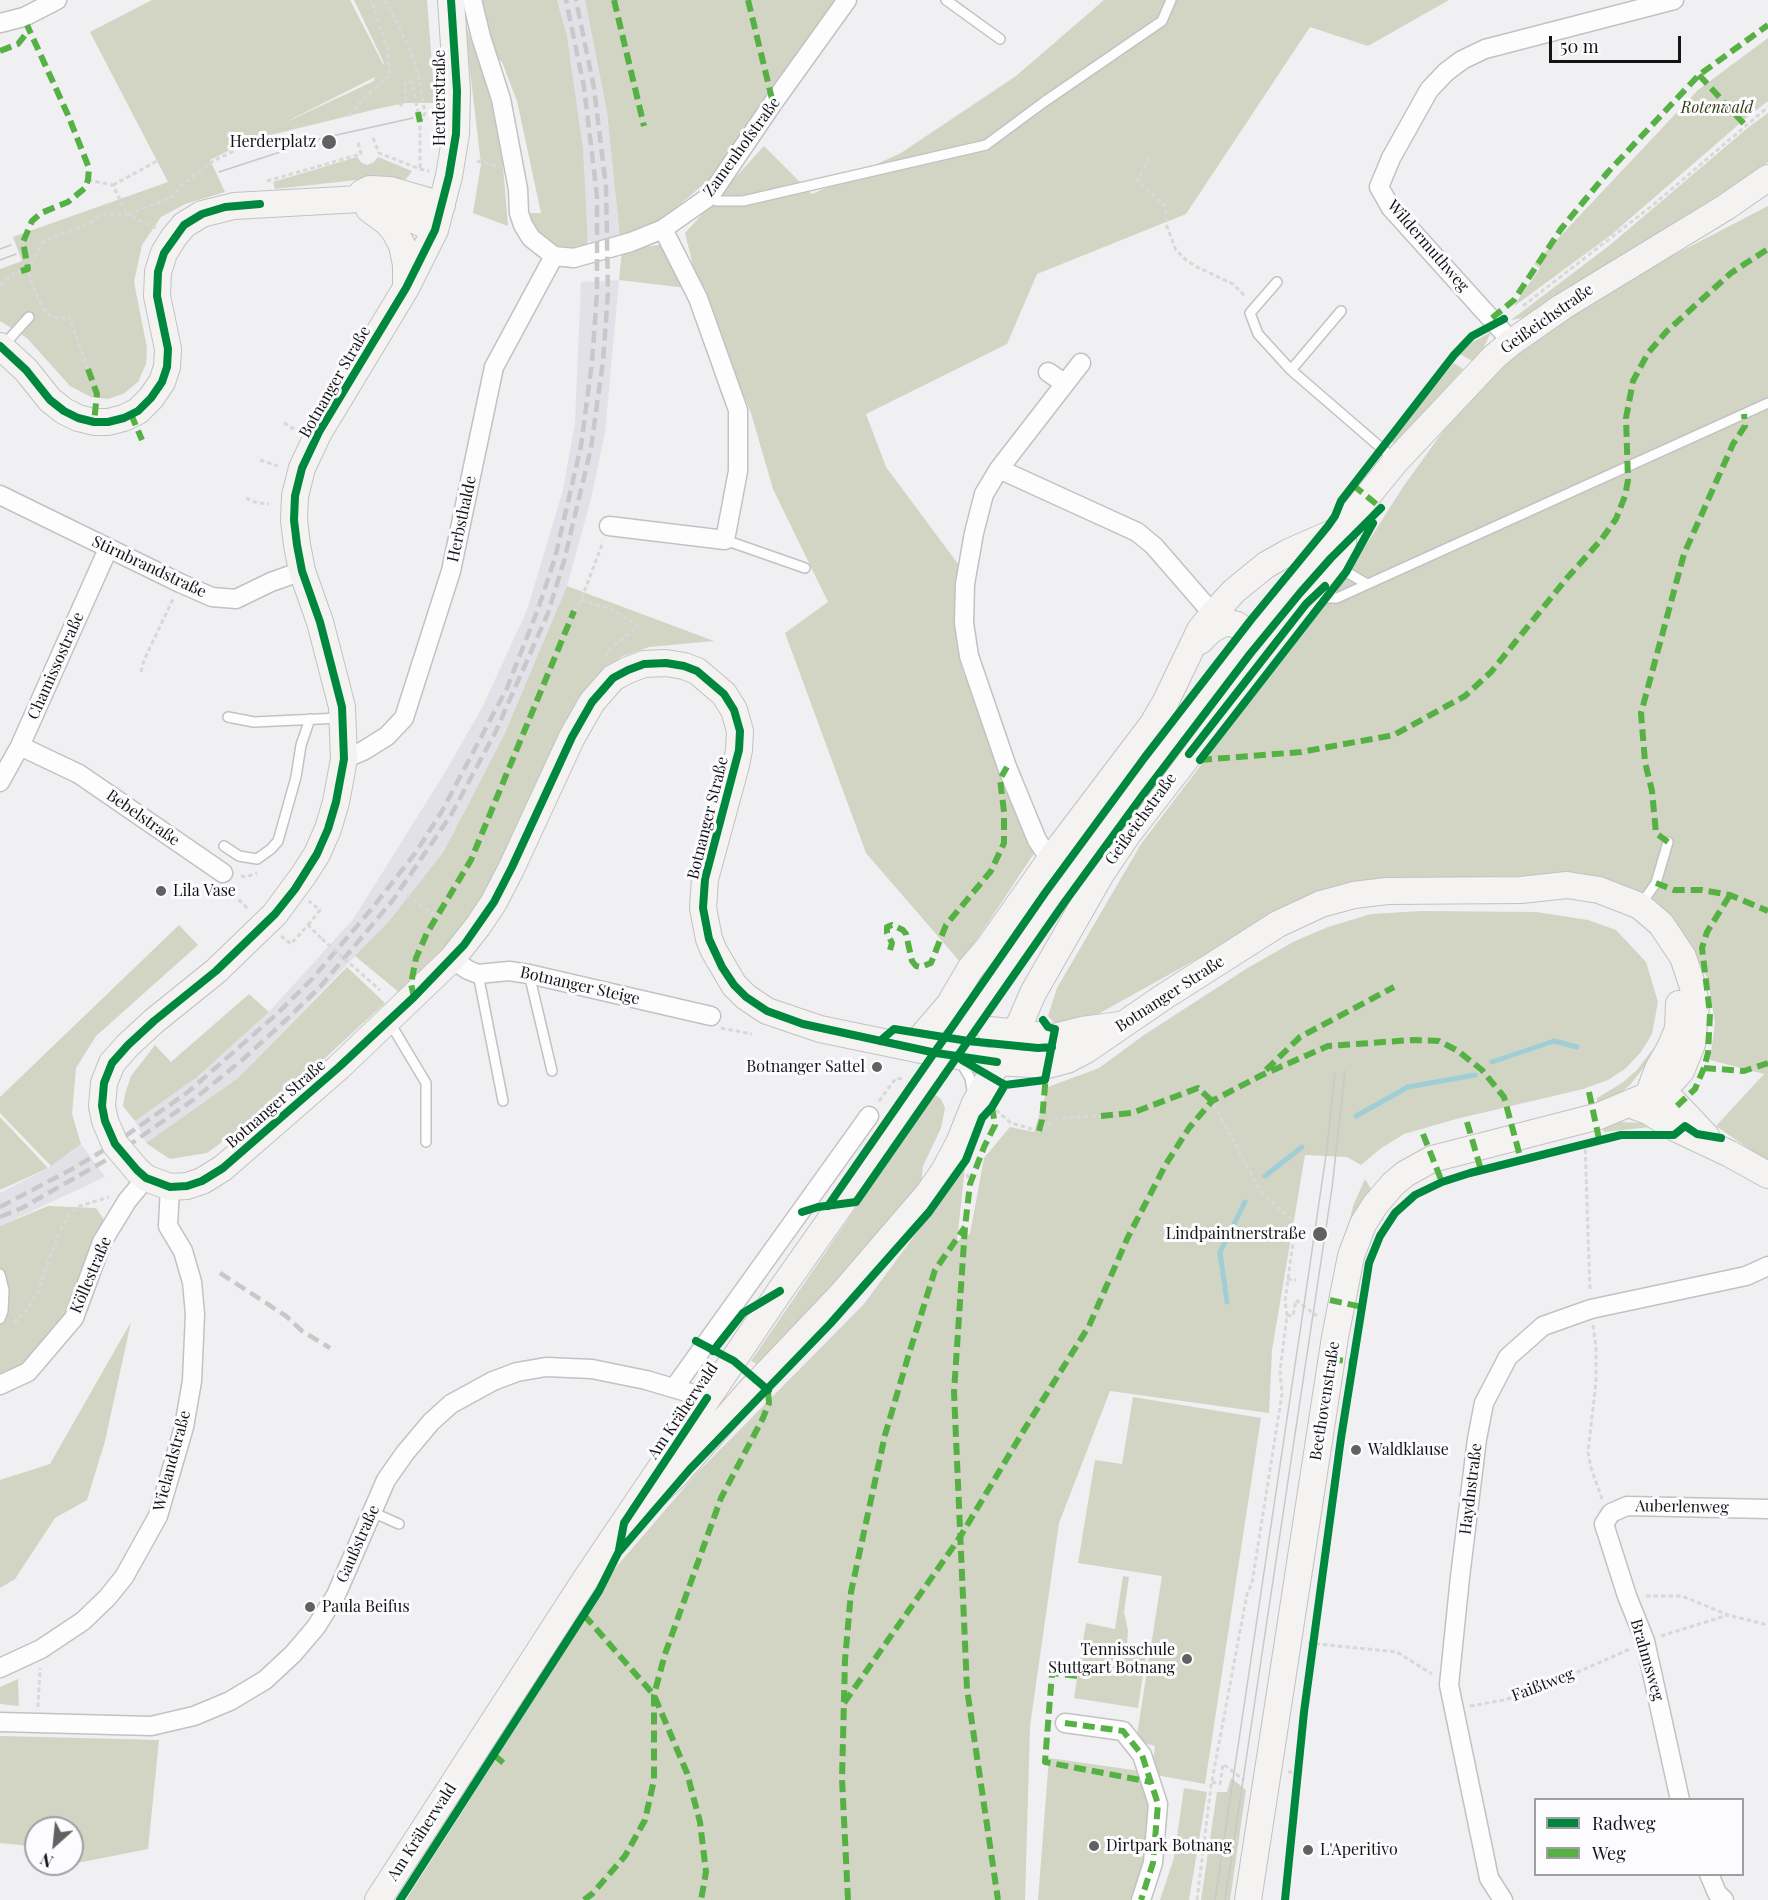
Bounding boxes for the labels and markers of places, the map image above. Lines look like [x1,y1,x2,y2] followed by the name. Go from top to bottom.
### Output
[230,132,316,152] place label: Herderplatz
[320,133,338,151] marker: Herderplatz
[173,881,236,901] place label: Lila Vase
[154,884,168,898] marker: Lila Vase
[746,1057,865,1077] place label: Botnanger Sattel
[870,1060,884,1074] marker: Botnanger Sattel
[1166,1224,1306,1244] place label: Lindpaintnerstraße
[1311,1225,1329,1243] marker: Lindpaintnerstraße
[1368,1440,1449,1460] place label: Waldklause
[1349,1443,1363,1457] marker: Waldklause
[322,1597,410,1617] place label: Paula Beifus
[303,1600,317,1614] marker: Paula Beifus
[1048,1640,1175,1678] place label: Tennisschule Stuttgart Botnang
[1180,1652,1194,1666] marker: Tennisschule Stuttgart Botnang
[1106,1836,1232,1856] place label: Dirtpark Botnang
[1087,1839,1101,1853] marker: Dirtpark Botnang
[1320,1840,1398,1860] place label: L'Aperitivo
[1301,1843,1315,1857] marker: L'Aperitivo

